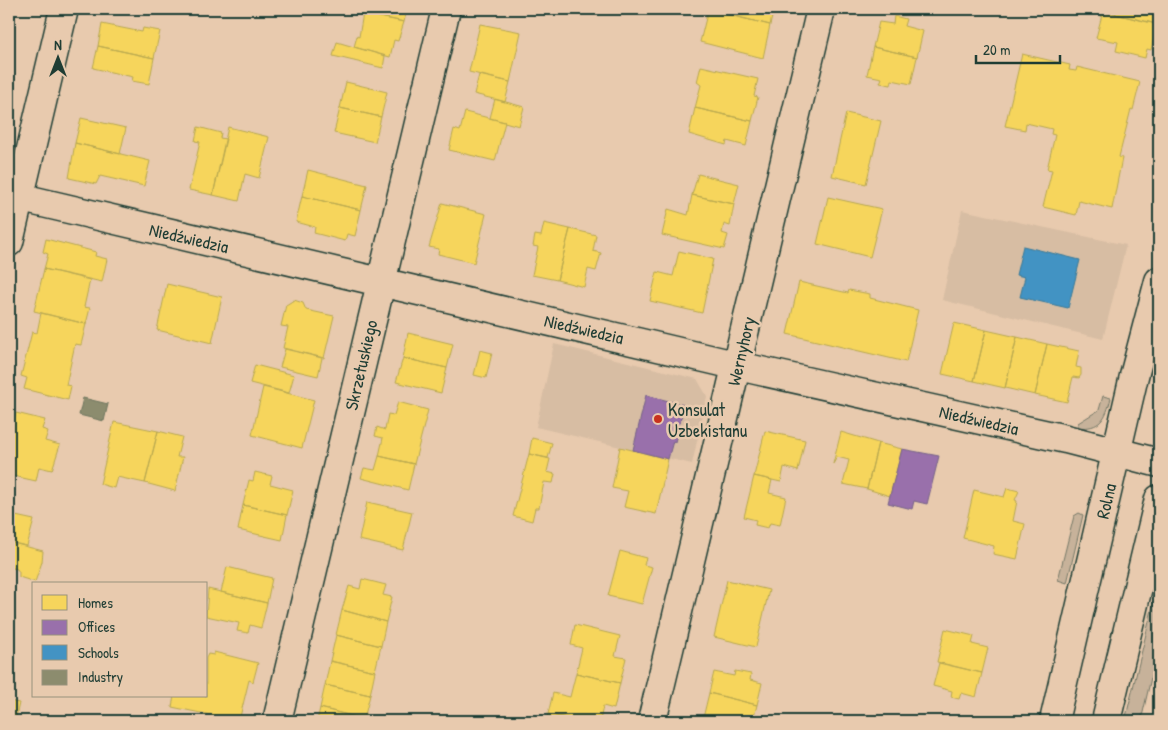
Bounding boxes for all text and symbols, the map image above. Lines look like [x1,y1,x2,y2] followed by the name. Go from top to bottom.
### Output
[32,32,82,82] north arrow
[976,32,1059,64] scale bar
[54,35,62,54] text: N
[983,39,1010,60] text: 20 m
[147,217,231,259] street label: Niedźwiedzia
[542,308,626,350] street label: Niedźwiedzia
[721,314,761,388] street label: Wernyhory
[338,317,384,413] street label: Skrzetuskiego
[668,397,747,443] place label: Konsulat Uzbekistanu
[937,399,1021,441] street label: Niedźwiedzia
[652,413,664,425] marker: Konsulat Uzbekistanu
[1090,481,1122,521] street label: Rolna
[32,582,208,698] legend
[78,592,113,613] text: Homes
[78,616,115,637] text: Offices
[78,642,119,663] text: Schools
[78,666,123,687] text: Industry

